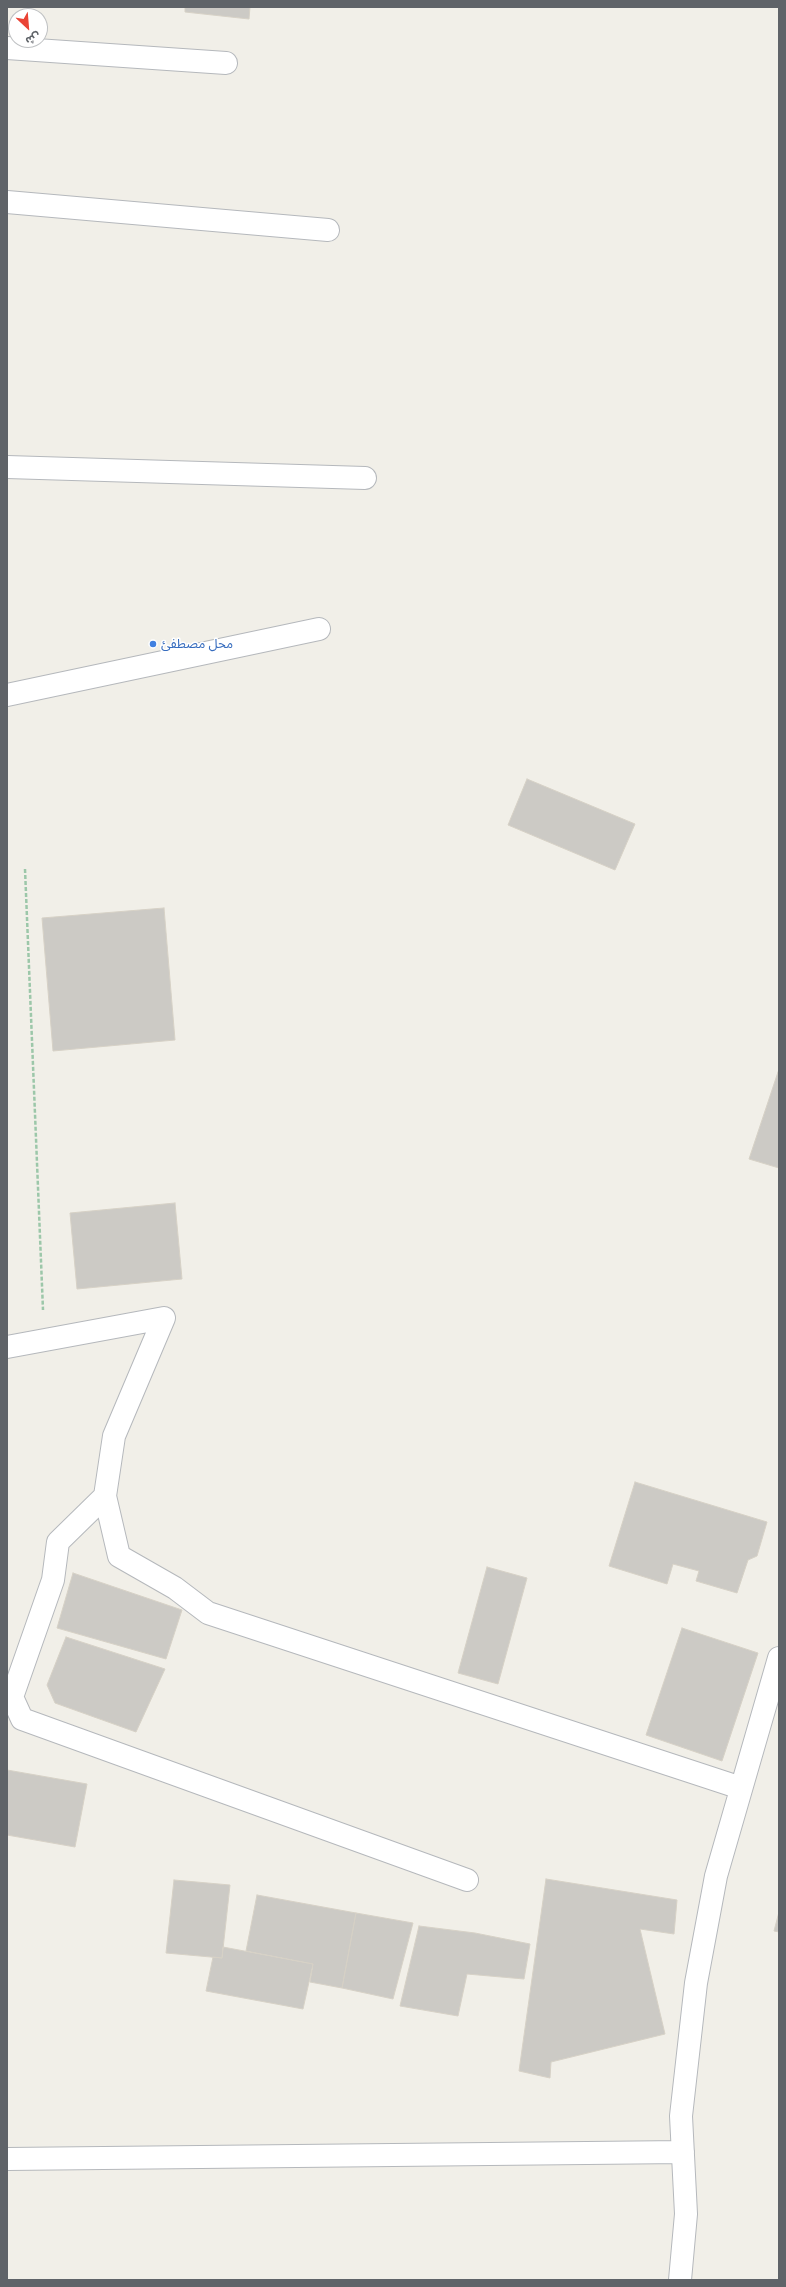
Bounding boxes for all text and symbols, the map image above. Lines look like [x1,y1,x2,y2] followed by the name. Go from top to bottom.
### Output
[8,8,48,48] north arrow
[23,29,43,47] text: ش
[161,636,233,652] place label: محل مصطفئ
[148,639,158,649] marker: محل مصطفئ

